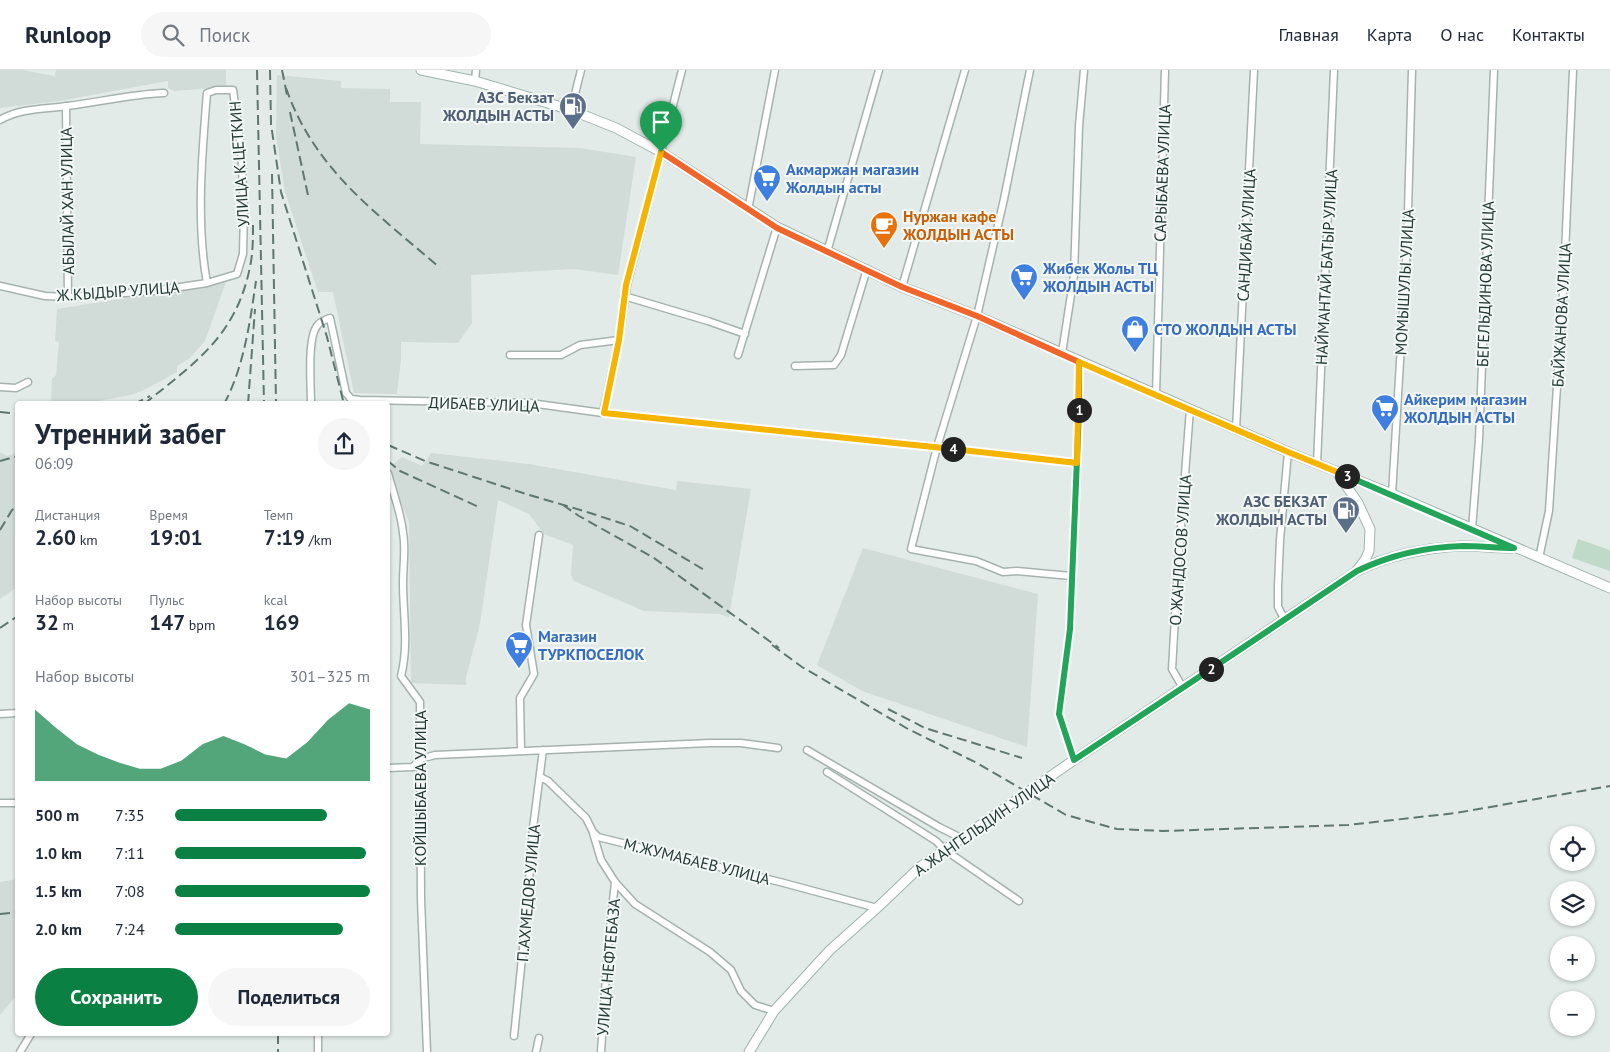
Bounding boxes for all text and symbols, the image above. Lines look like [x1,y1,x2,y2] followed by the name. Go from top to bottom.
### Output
[141,12,491,57] search box
[25,19,111,50] text: Runloop
[159,21,187,49] icon: search
[199,23,250,47] text: Поиск
[1278,23,1339,46] text: Главная
[1367,23,1412,46] text: Карта
[1440,23,1484,46] text: О нас
[1512,23,1585,46] text: Контакты
[442,87,554,125] place label: АЗС Бекзат ЖОЛДЫН АСТЫ
[558,91,588,130] fuel station icon: АЗС Бекзат ЖОЛДЫН АСТЫ
[225,100,253,228] street label: УЛИЦА К.ЦЕТКИН
[640,101,682,152] pin
[1150,103,1174,242] street label: САРЫБАЕВА УЛИЦА
[647,108,675,136] icon: arrive
[56,126,78,275] street label: АБЫЛАЙ ХАН УЛИЦА
[785,159,919,197] place label: Акмаржан магазин Жолдын асты
[752,163,782,202] supermarket icon: Акмаржан магазин Жолдын асты
[1233,168,1259,302] street label: САНДИБАЙ УЛИЦА
[1311,168,1341,365] street label: НАЙМАНТАЙ БАТЫР УЛИЦА
[1472,200,1498,367] street label: БЕГЕЛЬДИНОВА УЛИЦА
[902,206,1014,244] place label: Нуржан кафе ЖОЛДЫН АСТЫ
[1390,208,1418,356] street label: МОМЫШУЛЫ УЛИЦА
[869,210,899,249] cafe icon: Нуржан кафе ЖОЛДЫН АСТЫ
[1547,242,1575,388] street label: БАЙЖАНОВА УЛИЦА
[1042,258,1158,296] place label: Жибек Жолы ТЦ ЖОЛДЫН АСТЫ
[1009,262,1039,301] supermarket icon: Жибек Жолы ТЦ ЖОЛДЫН АСТЫ
[55,277,181,305] street label: Ж.КЫДЫР УЛИЦА
[1120,314,1150,353] shop icon: СТО ЖОЛДЫН АСТЫ
[1154,319,1297,339] place label: СТО ЖОЛДЫН АСТЫ
[1403,389,1527,427] place label: Айкерим магазин ЖОЛДЫН АСТЫ
[428,392,540,416] street label: ДИБАЕВ УЛИЦА
[1370,393,1400,432] supermarket icon: Айкерим магазин ЖОЛДЫН АСТЫ
[1066,398,1092,422] pin: 1
[1076,401,1083,419] text: 1
[35,415,225,452] text: Утренний забег
[318,418,370,470] button: share
[940,436,966,462] pin: 4
[950,440,957,458] text: 4
[35,453,73,473] text: 06:09
[1334,464,1360,488] pin: 3
[1344,467,1351,485] text: 3
[1165,473,1195,626] street label: О.ЖАНДОСОВ УЛИЦА
[1215,491,1327,529] place label: АЗС БЕКЗАТ ЖОЛДЫН АСТЫ
[1331,495,1361,534] fuel station icon: АЗС БЕКЗАТ ЖОЛДЫН АСТЫ
[35,506,100,524] text: Дистанция
[149,506,188,524] text: Время
[264,506,293,524] text: Темп
[35,524,76,551] text: 2.60
[149,524,203,551] text: 19:01
[264,524,305,551] text: 7:19
[76,531,98,549] text: km
[305,531,332,549] text: /km
[35,591,122,609] text: Набор высоты
[149,591,185,609] text: Пульс
[264,591,288,609] text: kcal
[35,609,59,636] text: 32
[149,609,185,636] text: 147
[264,609,299,636] text: 169
[59,616,74,634] text: m
[185,616,215,634] text: bpm
[538,626,645,664] place label: Магазин ТУРКПОСЕЛОК
[504,630,534,669] supermarket icon: Магазин ТУРКПОСЕЛОК
[1198,656,1224,682] pin: 2
[1208,660,1215,678] text: 2
[35,666,134,686] text: Набор высоты
[290,666,370,686] text: 301–325 m
[410,709,430,866] street label: КОЙШЫБАЕВА УЛИЦА
[910,768,1059,880] street label: А.ЖАНГЕЛЬДИН УЛИЦА
[35,805,79,825] text: 500 m
[115,805,145,825] text: 7:35
[512,823,544,963] street label: П.АХМЕДОВ УЛИЦА
[1550,826,1595,1036] map controls
[1550,826,1595,871] button: locate
[622,833,773,889] street label: М.ЖУМАБАЕВ УЛИЦА
[35,843,82,863] text: 1.0 km
[115,843,145,863] text: 7:11
[35,881,82,901] text: 1.5 km
[115,881,145,901] text: 7:08
[1550,881,1595,926] button: layers
[592,897,624,1037] street label: УЛИЦА НЕФТЕБАЗА
[35,919,82,939] text: 2.0 km
[115,919,145,939] text: 7:24
[1550,936,1595,981] button: +
[35,968,198,1026] button: Сохранить
[208,968,370,1026] button: Поделиться
[1550,991,1595,1036] button: −

